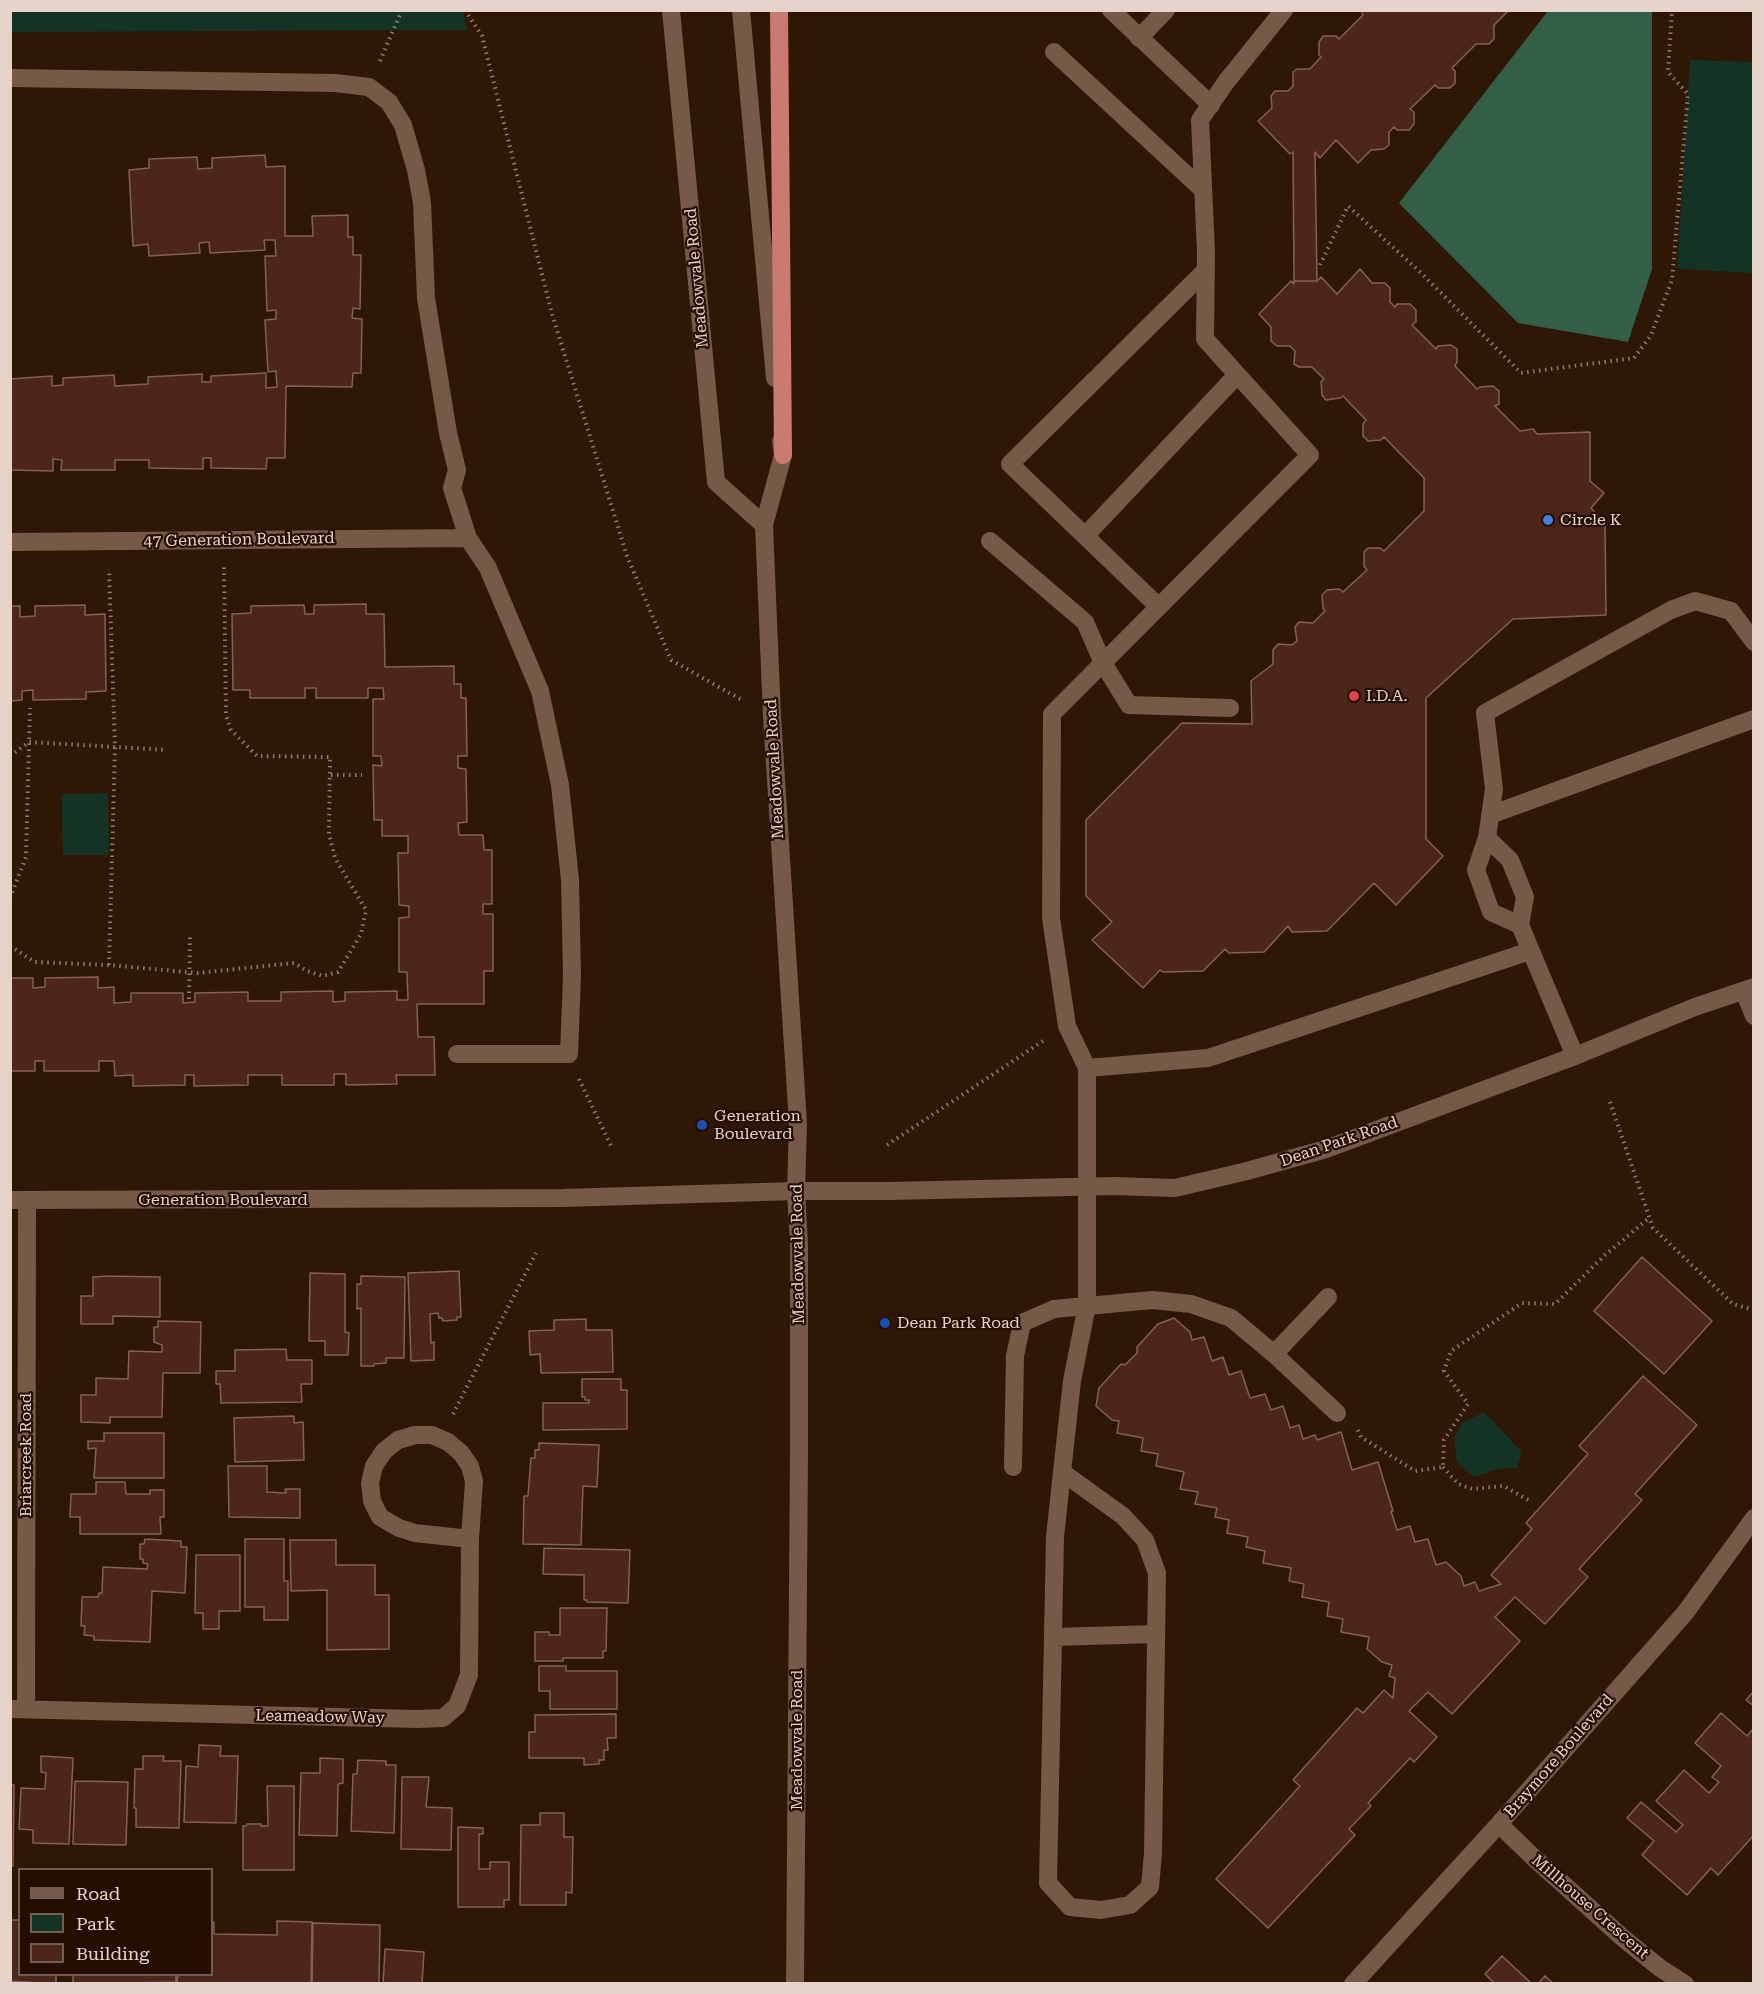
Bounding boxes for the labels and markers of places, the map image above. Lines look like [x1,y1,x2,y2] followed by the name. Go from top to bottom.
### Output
[1560,510,1622,530] place label: Circle K
[1541,513,1555,527] marker: Circle K
[1366,686,1408,706] place label: I.D.A.
[1347,689,1361,703] marker: I.D.A.
[714,1106,801,1144] place label: Generation Boulevard
[695,1118,709,1132] marker: Generation Boulevard
[897,1313,1020,1333] place label: Dean Park Road
[878,1316,892,1330] marker: Dean Park Road

